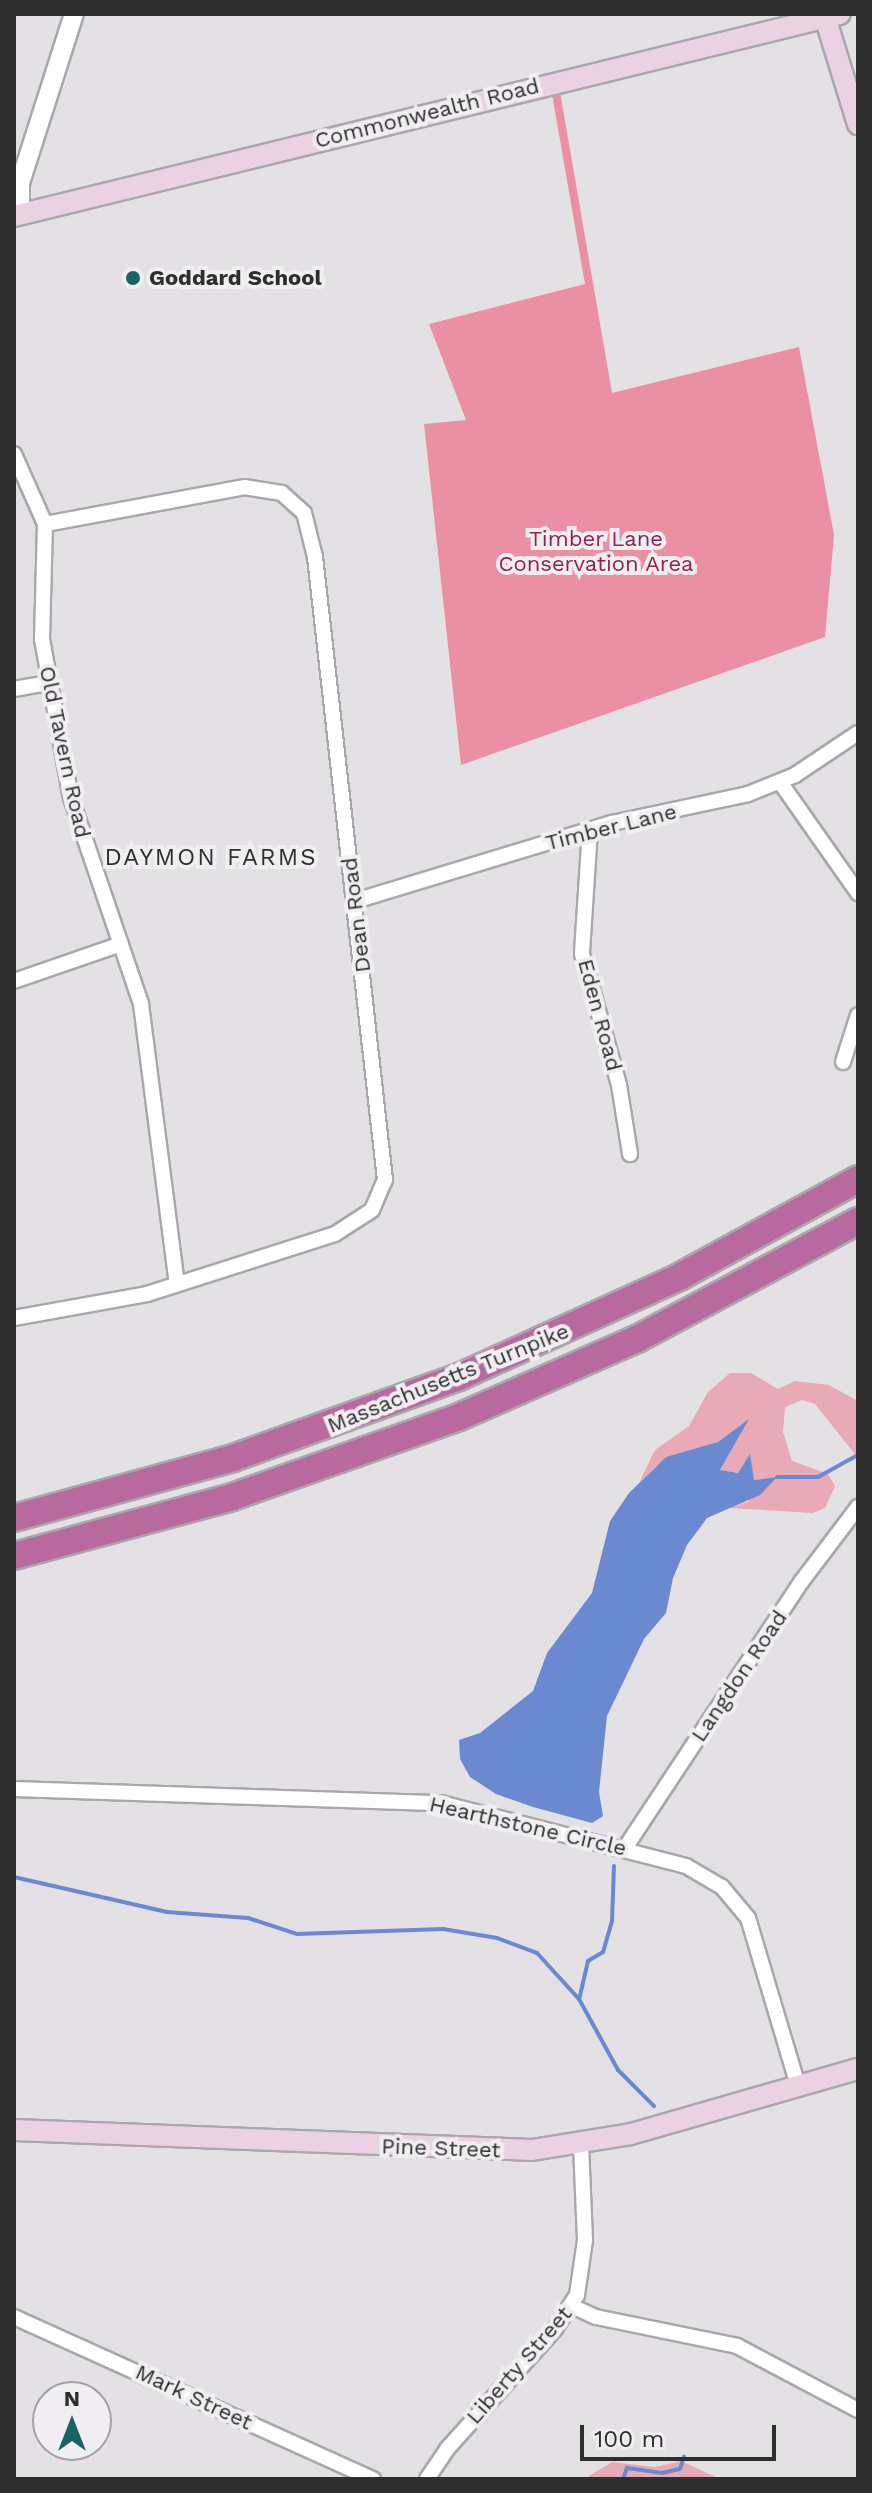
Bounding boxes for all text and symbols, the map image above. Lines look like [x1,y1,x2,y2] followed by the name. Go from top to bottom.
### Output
[312,72,542,154] street label: Commonwealth Road
[149,265,322,291] place label: Goddard School
[124,269,142,287] marker: Goddard School
[498,525,694,576] park label: Timber Lane Conservation Area
[34,663,96,841] street label: Old Tavern Road
[542,798,680,856] street label: Timber Lane
[104,844,318,872] district label: DAYMON FARMS
[336,856,376,974] street label: Dean Road
[572,956,628,1074] street label: Eden Road
[323,1317,573,1439] street label: Massachusetts Turnpike
[685,1605,793,1747] street label: Langdon Road
[427,1790,629,1862] street label: Hearthstone Circle
[381,2133,501,2163] street label: Pine Street
[460,2300,578,2430] street label: Liberty Street
[131,2358,257,2436] street label: Mark Street
[32,2381,112,2461] north arrow
[64,2386,80,2411] text: N
[584,2409,780,2459] scale bar
[594,2425,664,2453] text: 100 m

